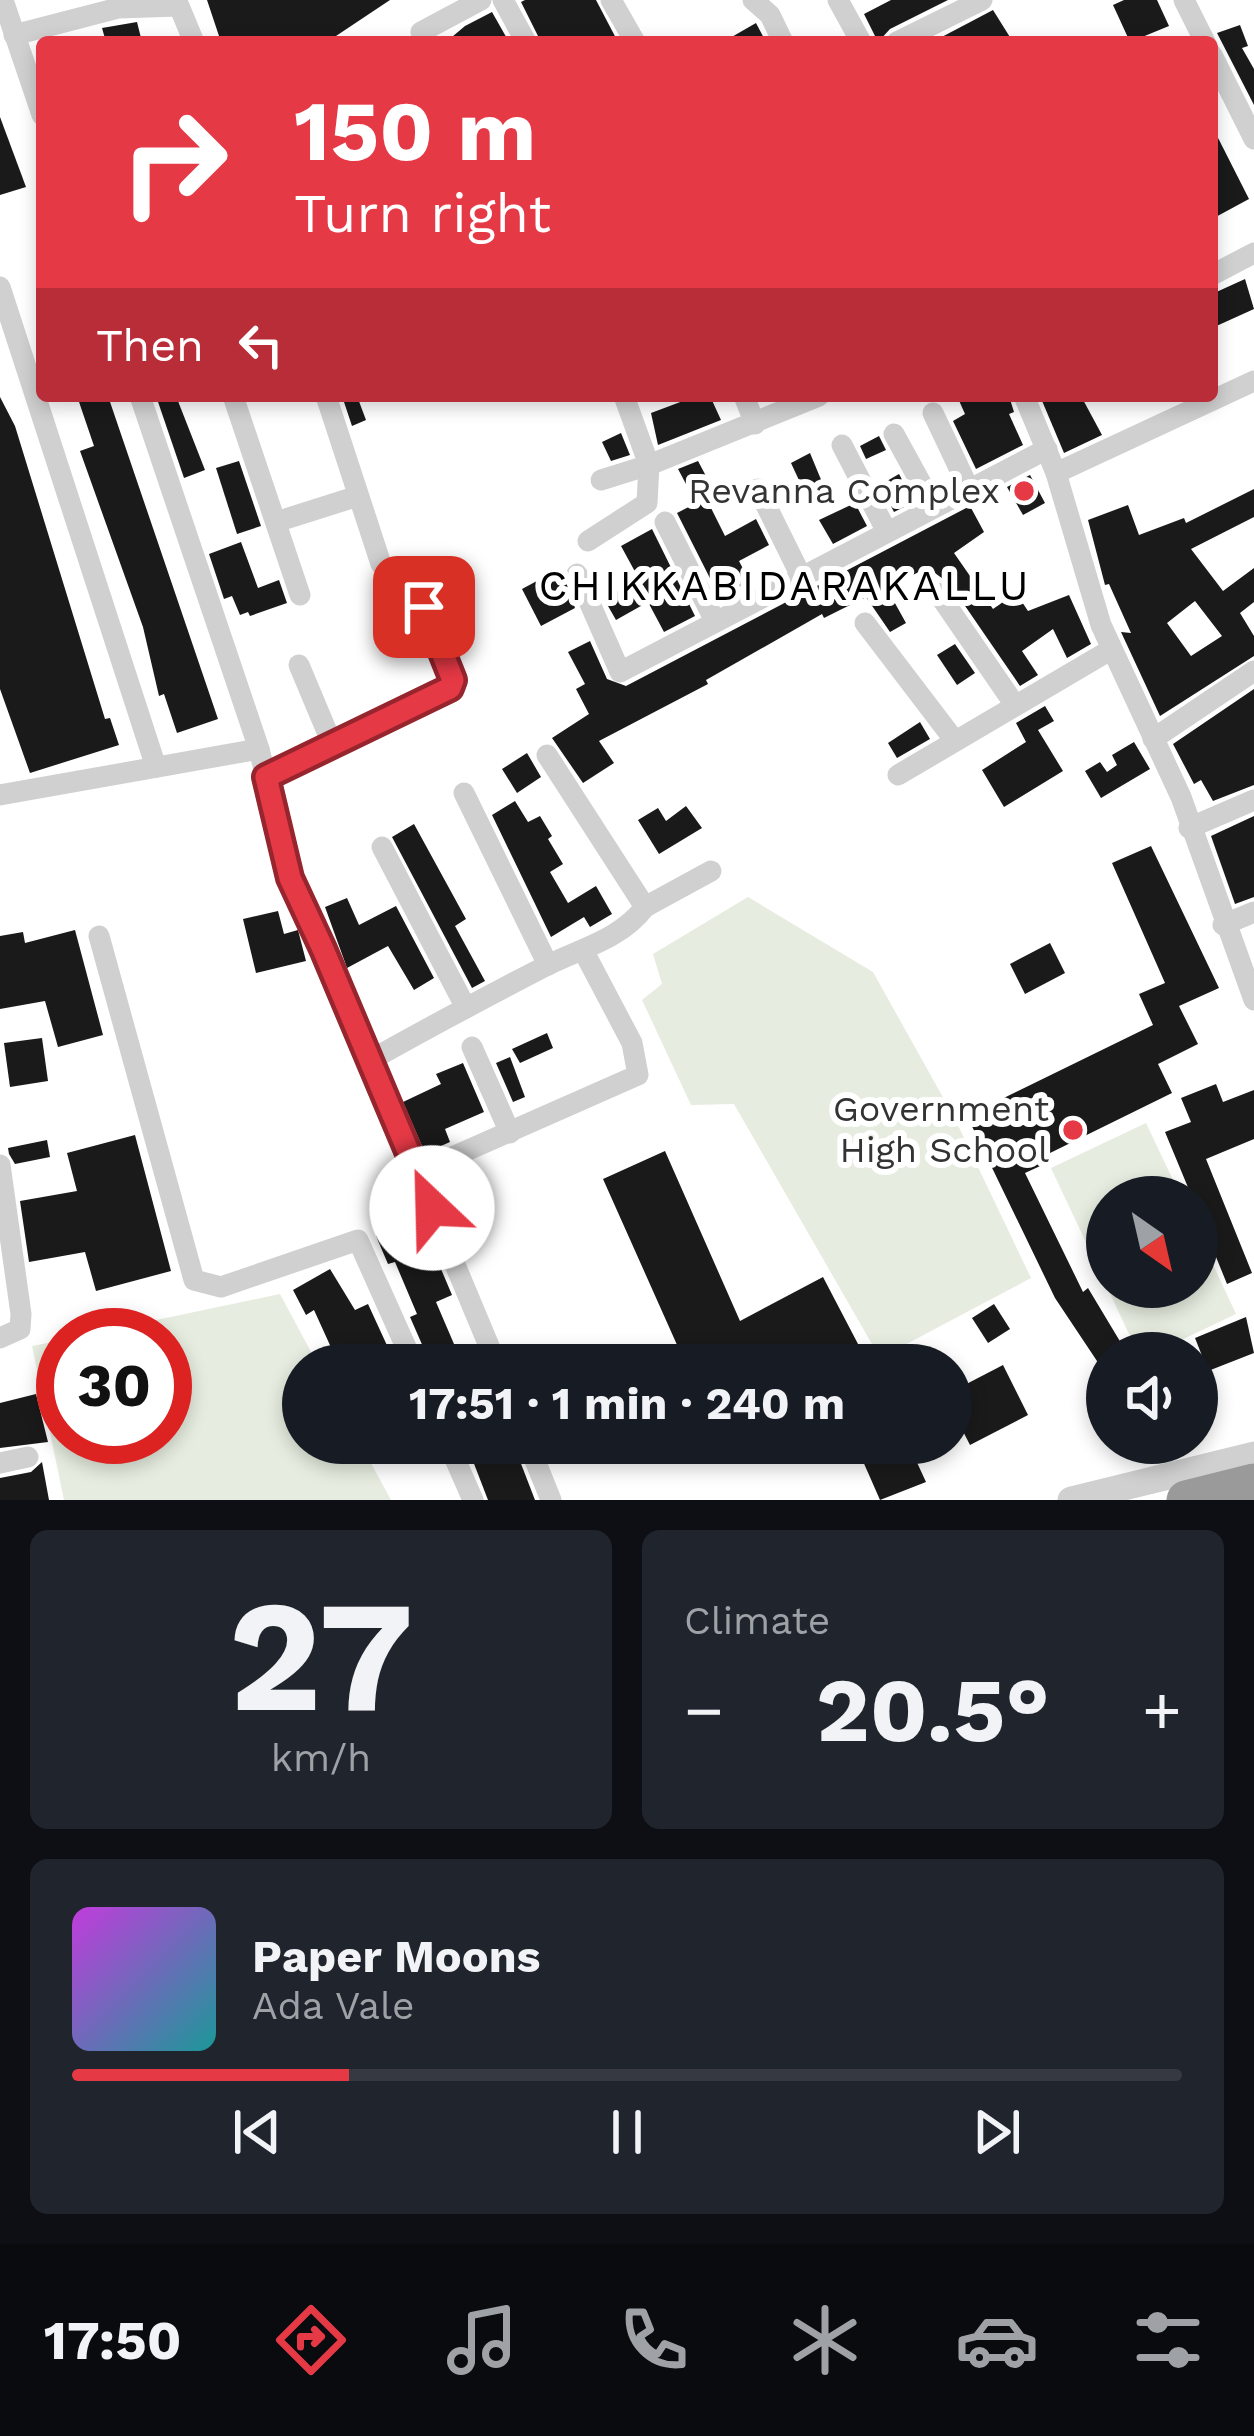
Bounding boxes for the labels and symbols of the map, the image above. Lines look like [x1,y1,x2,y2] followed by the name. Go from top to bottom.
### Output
[688,470,1000,512] place label: Revanna Complex
[1011,478,1037,504] marker: Revanna Complex
[373,556,475,658] pin
[538,561,1032,610] district label: CHIKKABIDARAKALLU
[833,1088,1049,1171] place label: Government High School
[1060,1117,1086,1143] marker: Government High School
[369,1145,495,1271] position arrow
[1086,1176,1218,1308] north arrow
[36,1308,192,1464] speed limit sign: 30

